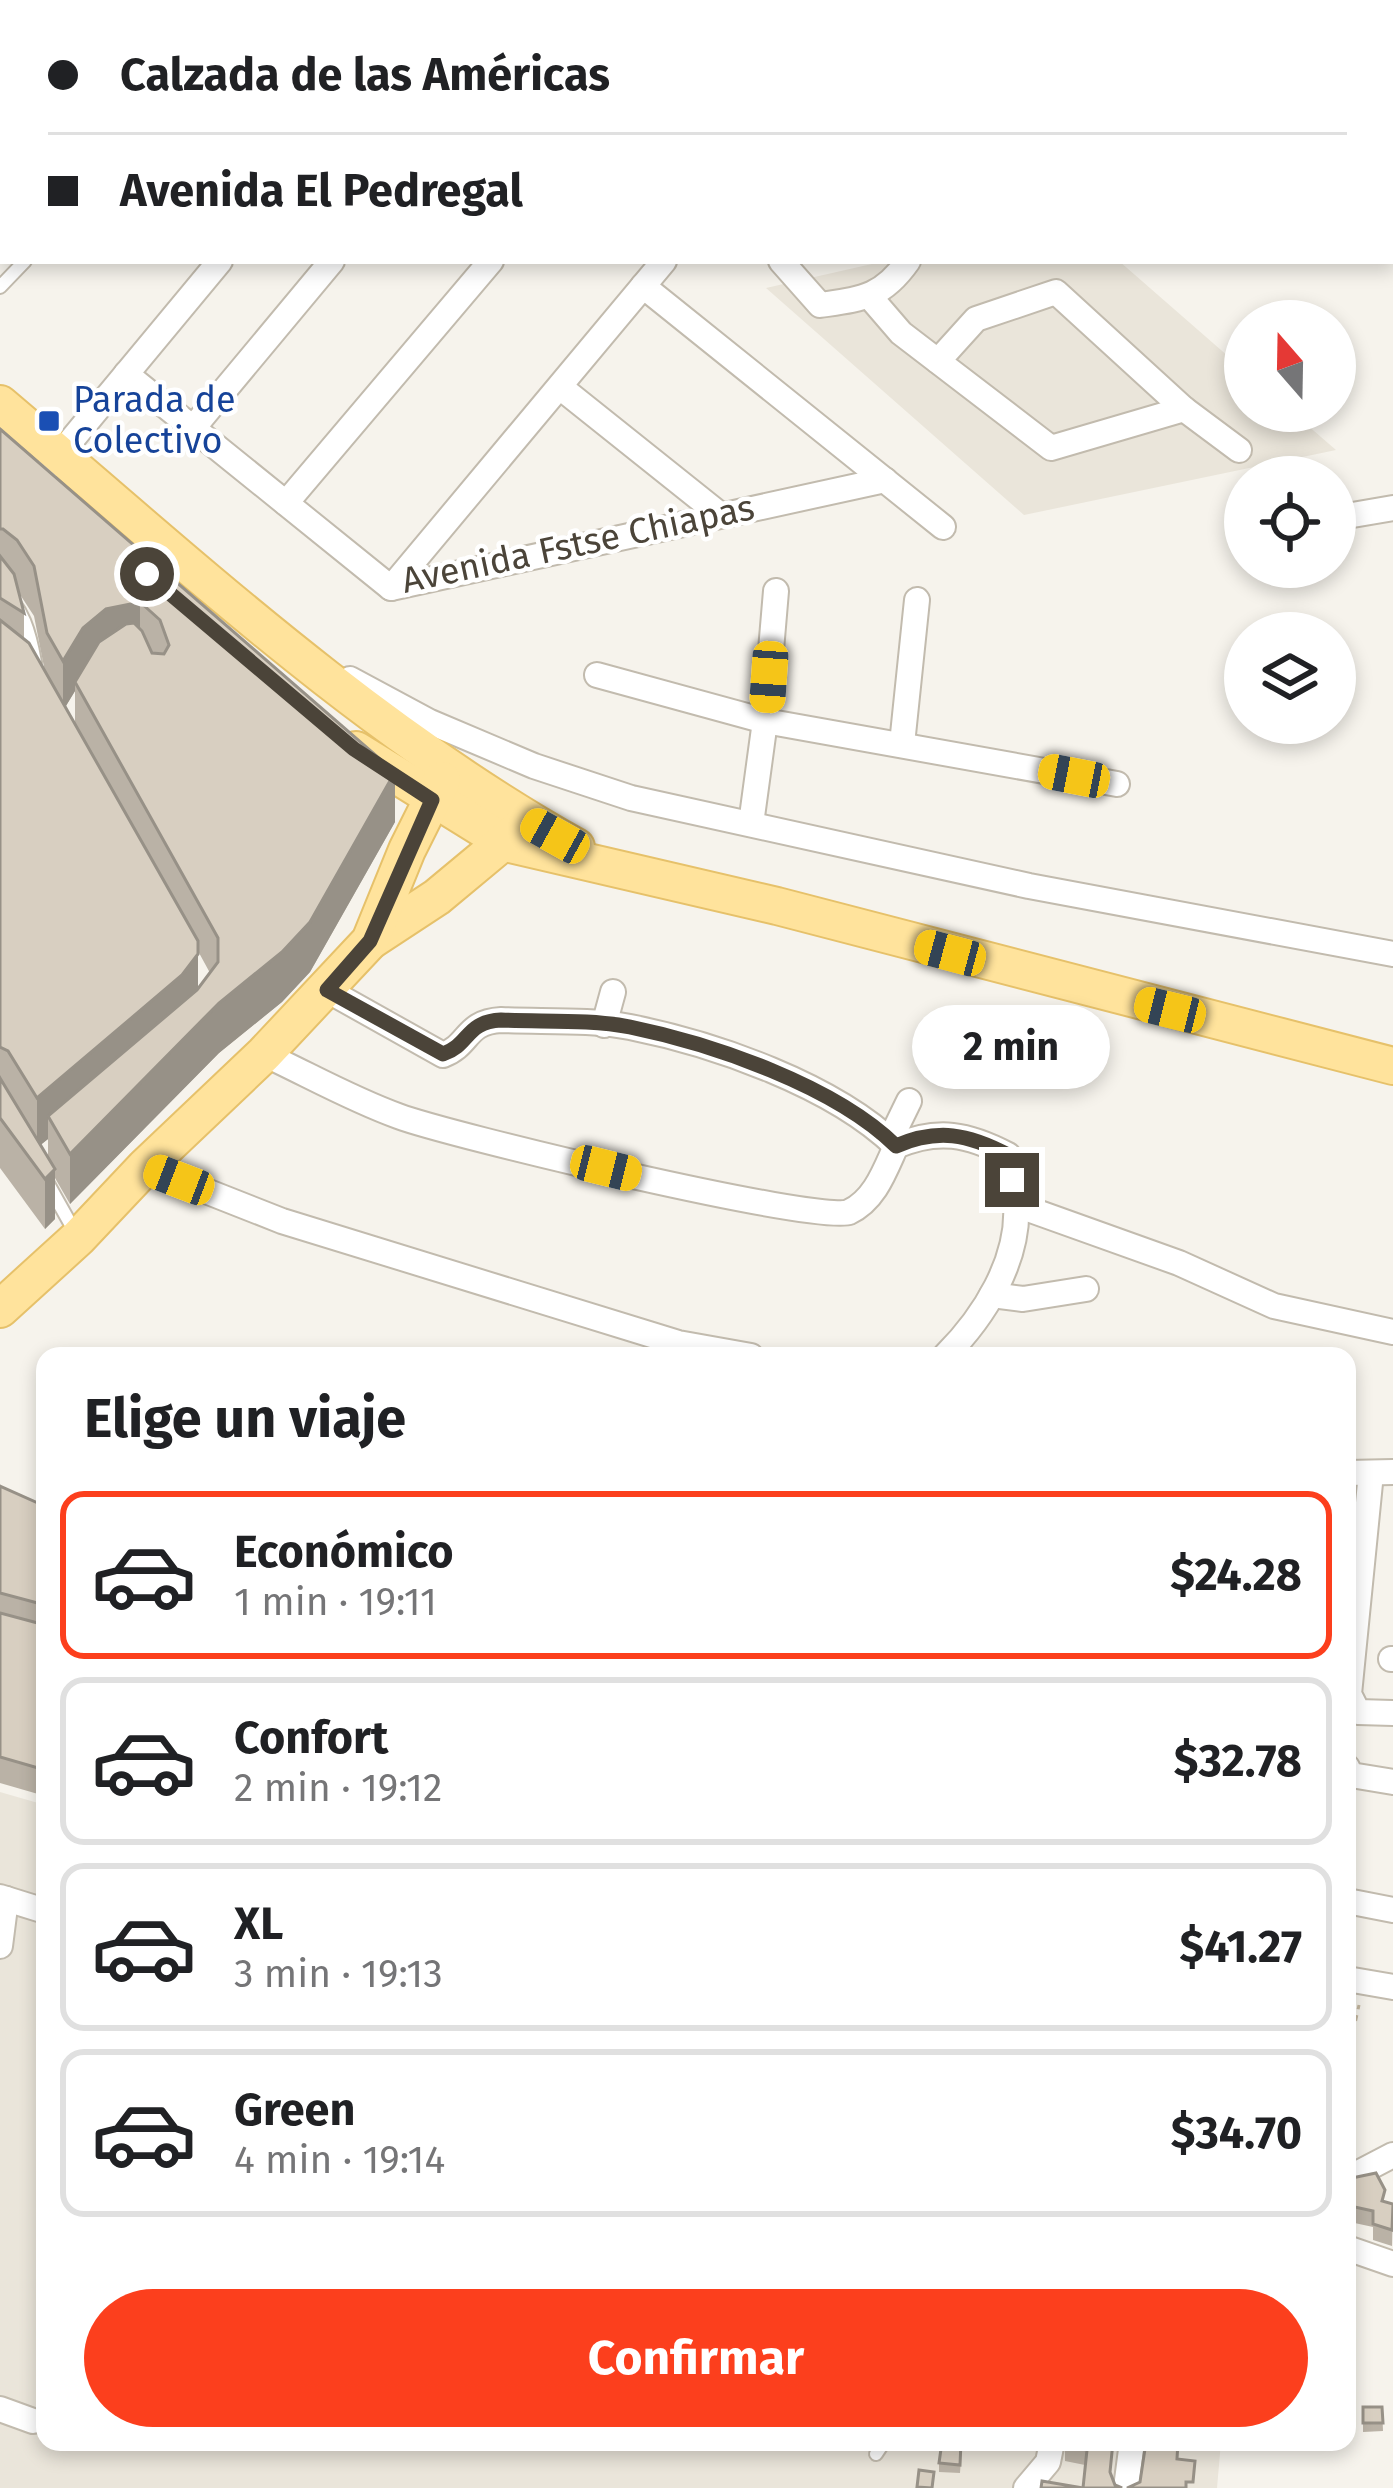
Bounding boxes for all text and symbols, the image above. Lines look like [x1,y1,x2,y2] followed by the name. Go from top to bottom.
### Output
[120,48,610,102] text: Calzada de las Américas
[120,164,523,218] text: Avenida El Pedregal
[1224,300,1356,432] north arrow
[1224,300,1356,744] map controls
[73,378,236,463] place label: Parada de Colectivo
[36,408,62,434] marker: Parada de Colectivo
[1224,456,1356,588] button: locate
[398,485,758,603] street label: Avenida Fstse Chiapas
[120,547,174,601] route start
[1224,612,1356,744] button: layers
[749,640,789,714] car
[1035,751,1113,801] car
[515,803,595,869] car
[911,926,989,980] car
[1131,984,1209,1036] car
[913,1006,1111,1090] callout: 2 min
[963,1024,1059,1070] text: 2 min
[567,1142,645,1194] car
[139,1150,219,1210] car
[985,1153,1039,1207] route end
[84,1387,406,1451] text: Elige un viaje
[90,1521,198,1629] icon: car
[234,1525,454,1579] text: Económico
[1170,1548,1302,1602] text: $24.28
[234,1579,437,1625] text: 1 min · 19:11
[90,1707,198,1815] icon: car
[234,1711,389,1765] text: Confort
[1174,1734,1302,1788] text: $32.78
[234,1765,442,1811] text: 2 min · 19:12
[90,1893,198,2001] icon: car
[234,1897,283,1951] text: XL
[1180,1920,1302,1974] text: $41.27
[234,1951,443,1997] text: 3 min · 19:13
[90,2079,198,2187] icon: car
[234,2083,355,2137] text: Green
[1171,2106,1302,2160] text: $34.70
[234,2137,445,2183] text: 4 min · 19:14
[84,2289,1308,2427] button: Confirmar

